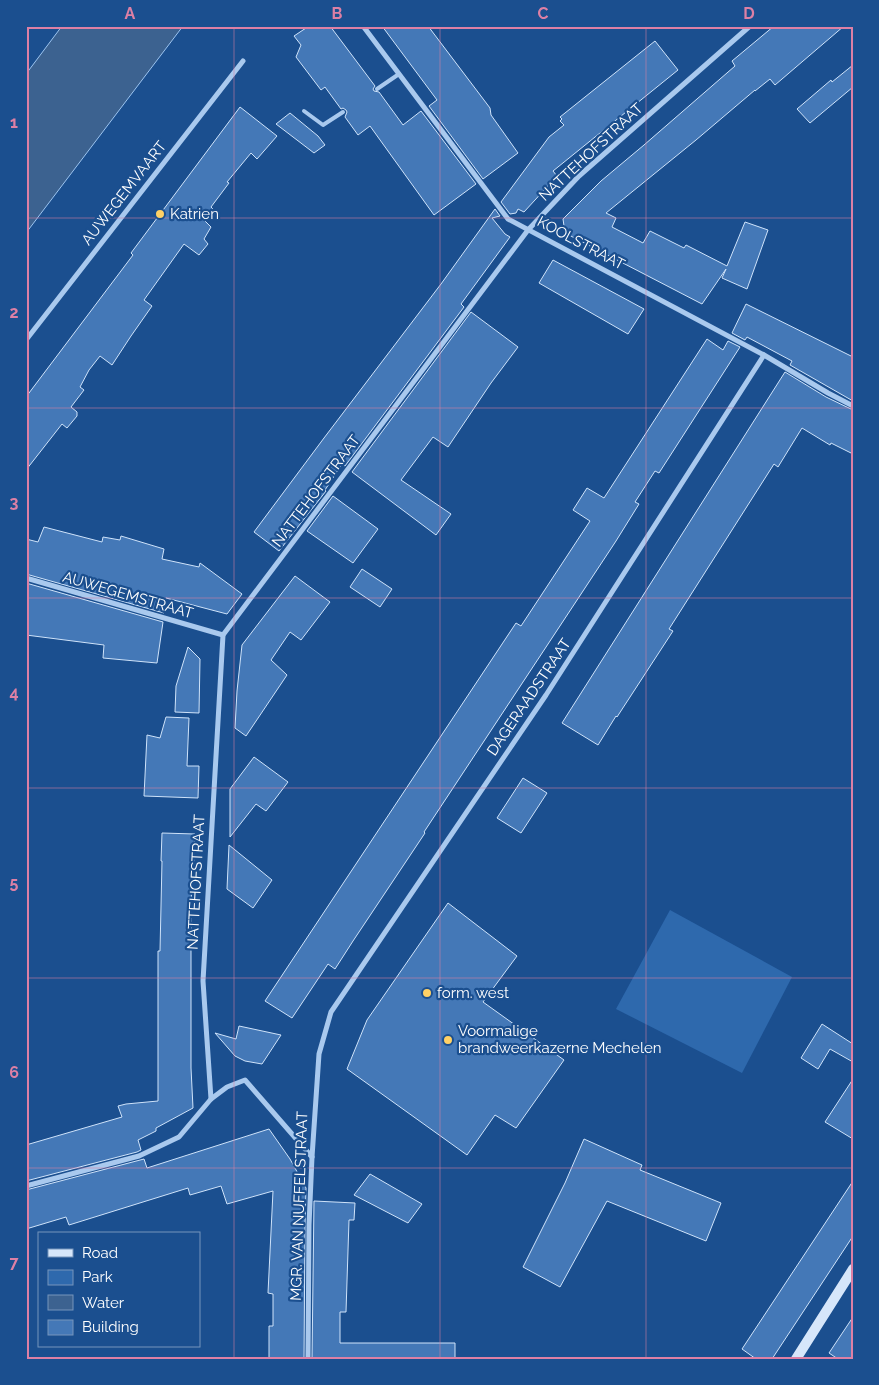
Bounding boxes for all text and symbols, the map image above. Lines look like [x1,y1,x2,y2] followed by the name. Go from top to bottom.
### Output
[125,4,136,23] text: A
[332,4,343,23] text: B
[538,4,549,23] text: C
[743,4,755,23] text: D
[535,99,647,205] street label: NATTEHOFSTRAAT
[10,113,18,132] text: 1
[78,137,170,249] street label: AUWEGEMVAART
[170,205,219,223] place label: Katrien
[154,208,166,220] marker: Katrien
[534,212,628,274] street label: KOOLSTRAAT
[9,303,19,322] text: 2
[268,431,364,551] street label: NATTEHOFSTRAAT
[10,493,19,512] text: 3
[61,568,195,622] street label: AUWEGEMSTRAAT
[483,635,575,759] street label: DAGERAADSTRAAT
[9,683,19,702] text: 4
[183,814,209,950] street label: NATTEHOFSTRAAT
[10,873,19,892] text: 5
[437,984,509,1002] place label: form. west
[421,987,433,999] marker: form. west
[458,1022,662,1057] place label: Voormalige brandweerkazerne Mechelen
[442,1034,454,1046] marker: Voormalige brandweerkazerne Mechelen
[9,1063,19,1082] text: 6
[287,1111,311,1301] street label: MGR. VAN NUFFELSTRAAT
[38,1232,200,1348] legend
[82,1244,118,1262] text: Road
[10,1253,19,1272] text: 7
[82,1268,113,1286] text: Park
[82,1294,125,1312] text: Water
[82,1318,139,1336] text: Building

